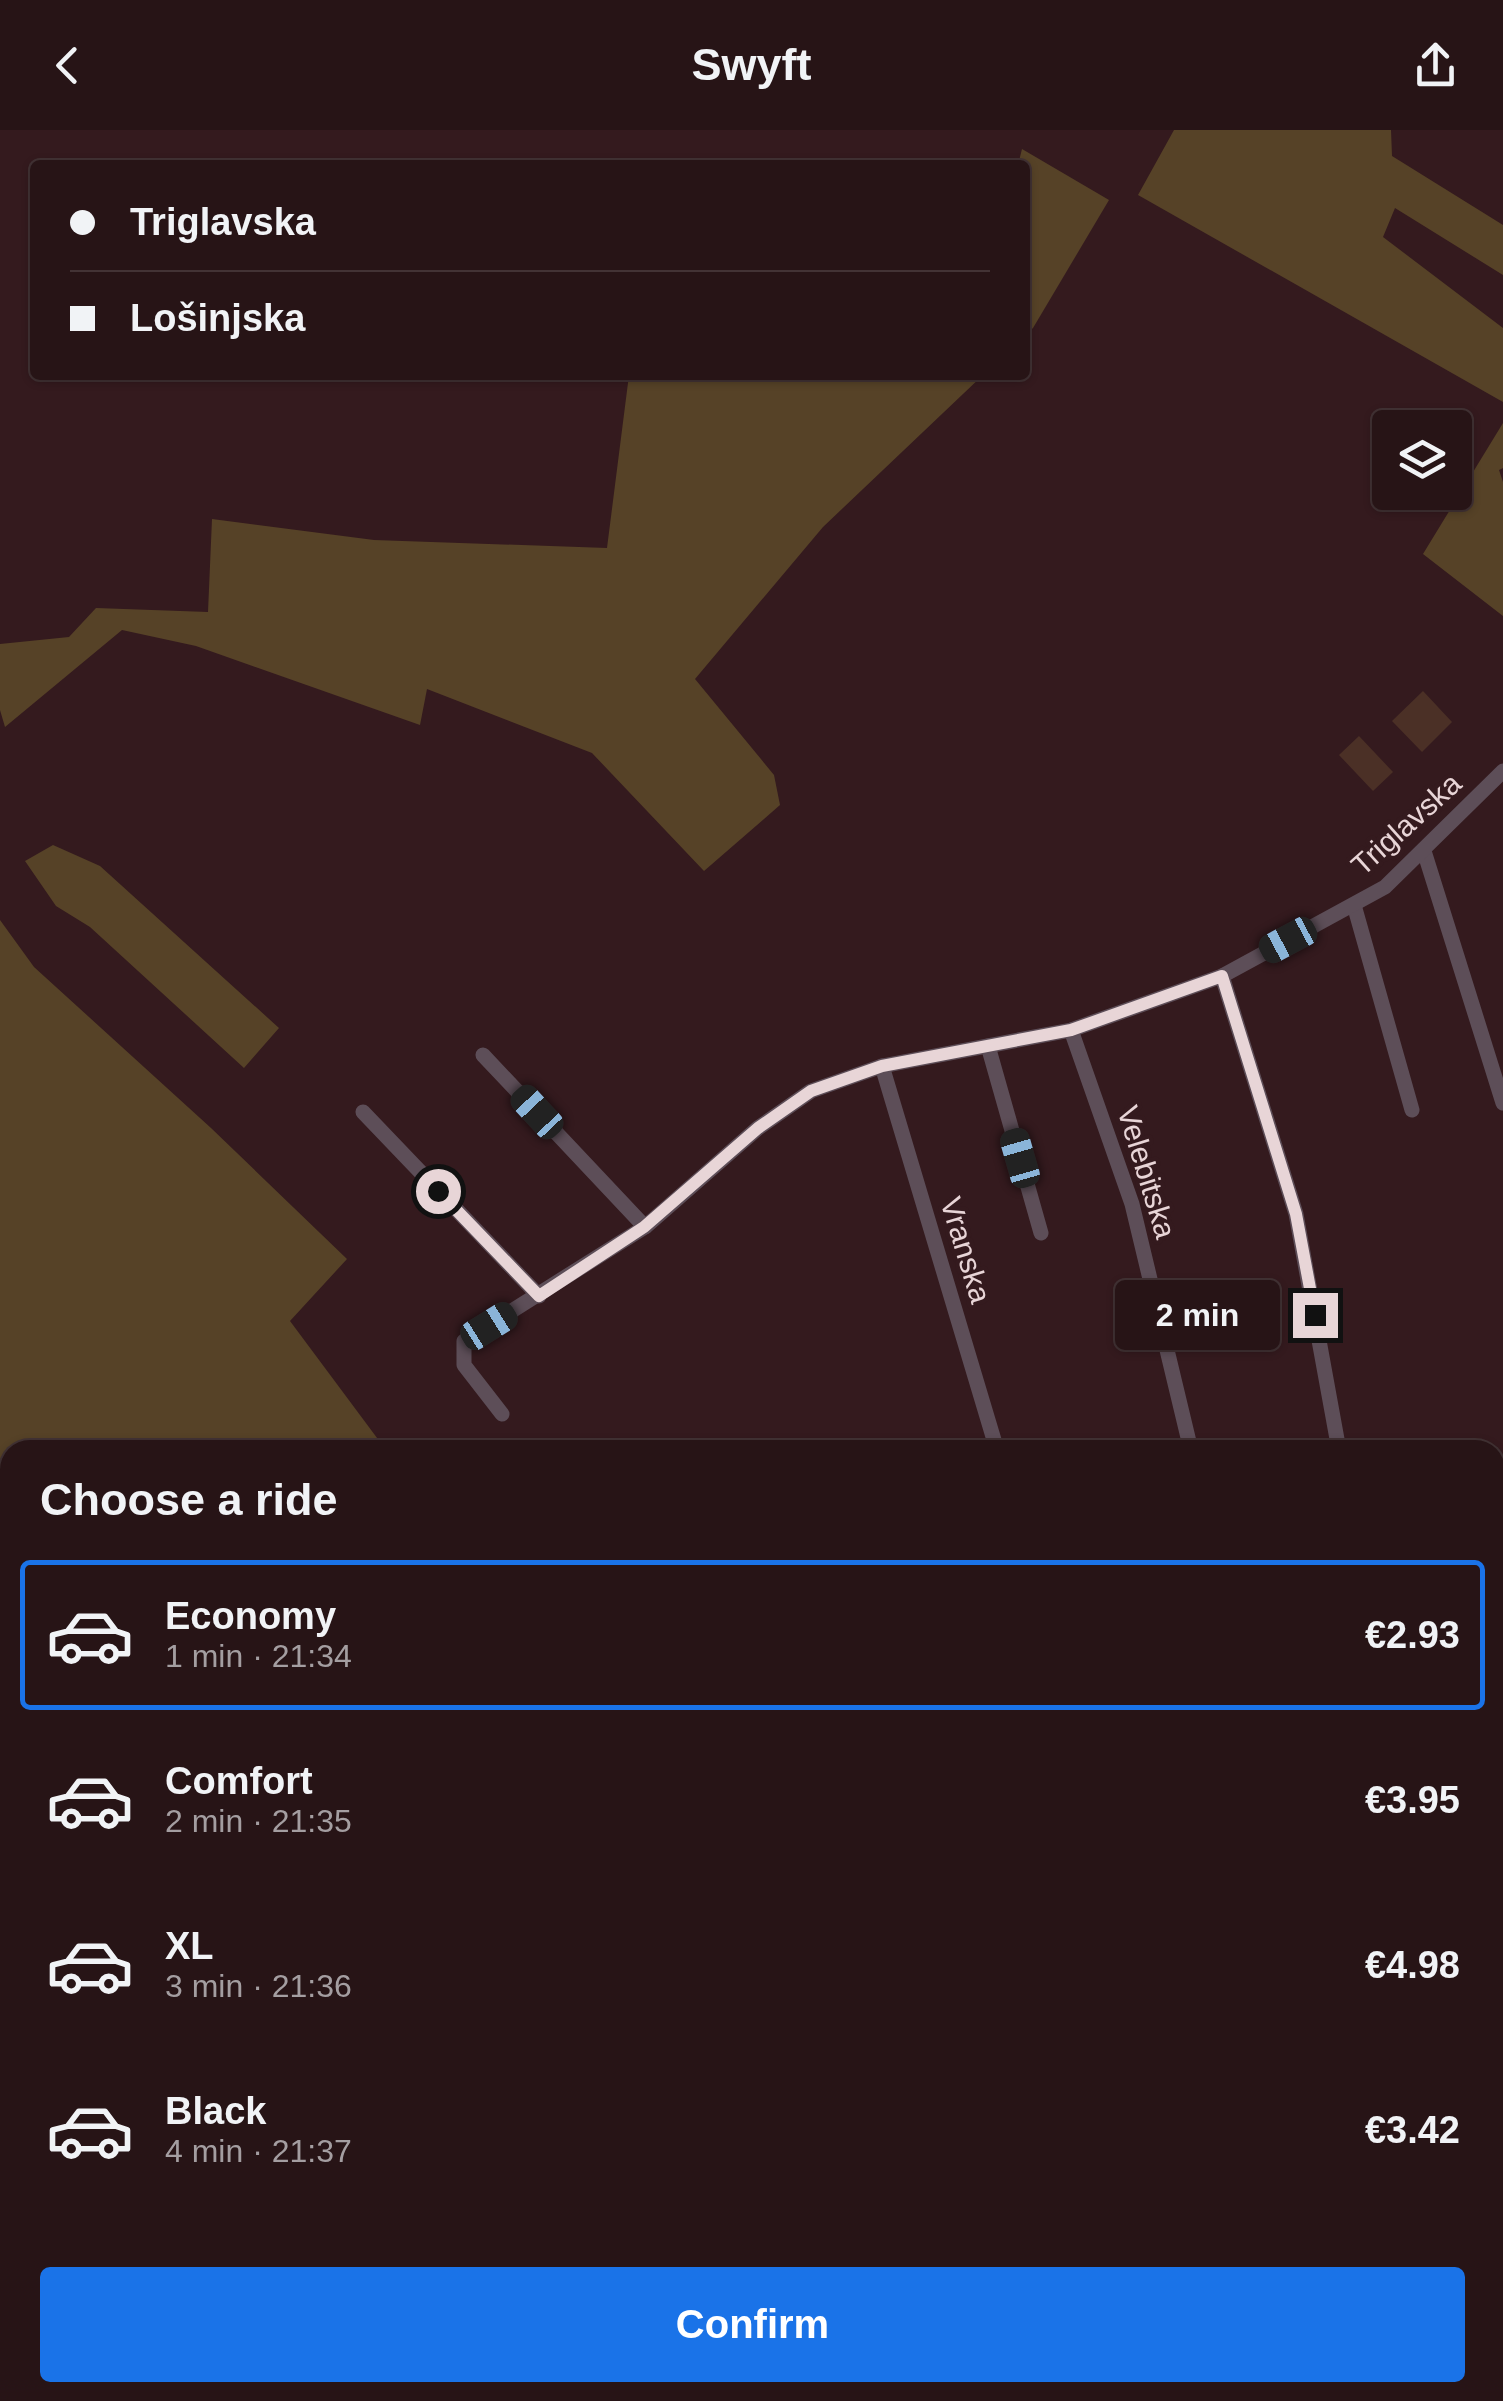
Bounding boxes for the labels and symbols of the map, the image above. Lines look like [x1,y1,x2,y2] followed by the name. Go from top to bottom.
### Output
[1345,766,1468,882] street label: Triglavska
[1254,913,1322,967] car
[506,1080,568,1144] car
[1111,1102,1183,1243] street label: Velebitska
[997,1125,1043,1191] car
[416,1169,461,1214] route start
[934,1193,998,1307] street label: Vranska
[1115,1280,1280,1350] callout: 2 min
[1293,1293,1338,1338] route end
[456,1297,522,1355] car

